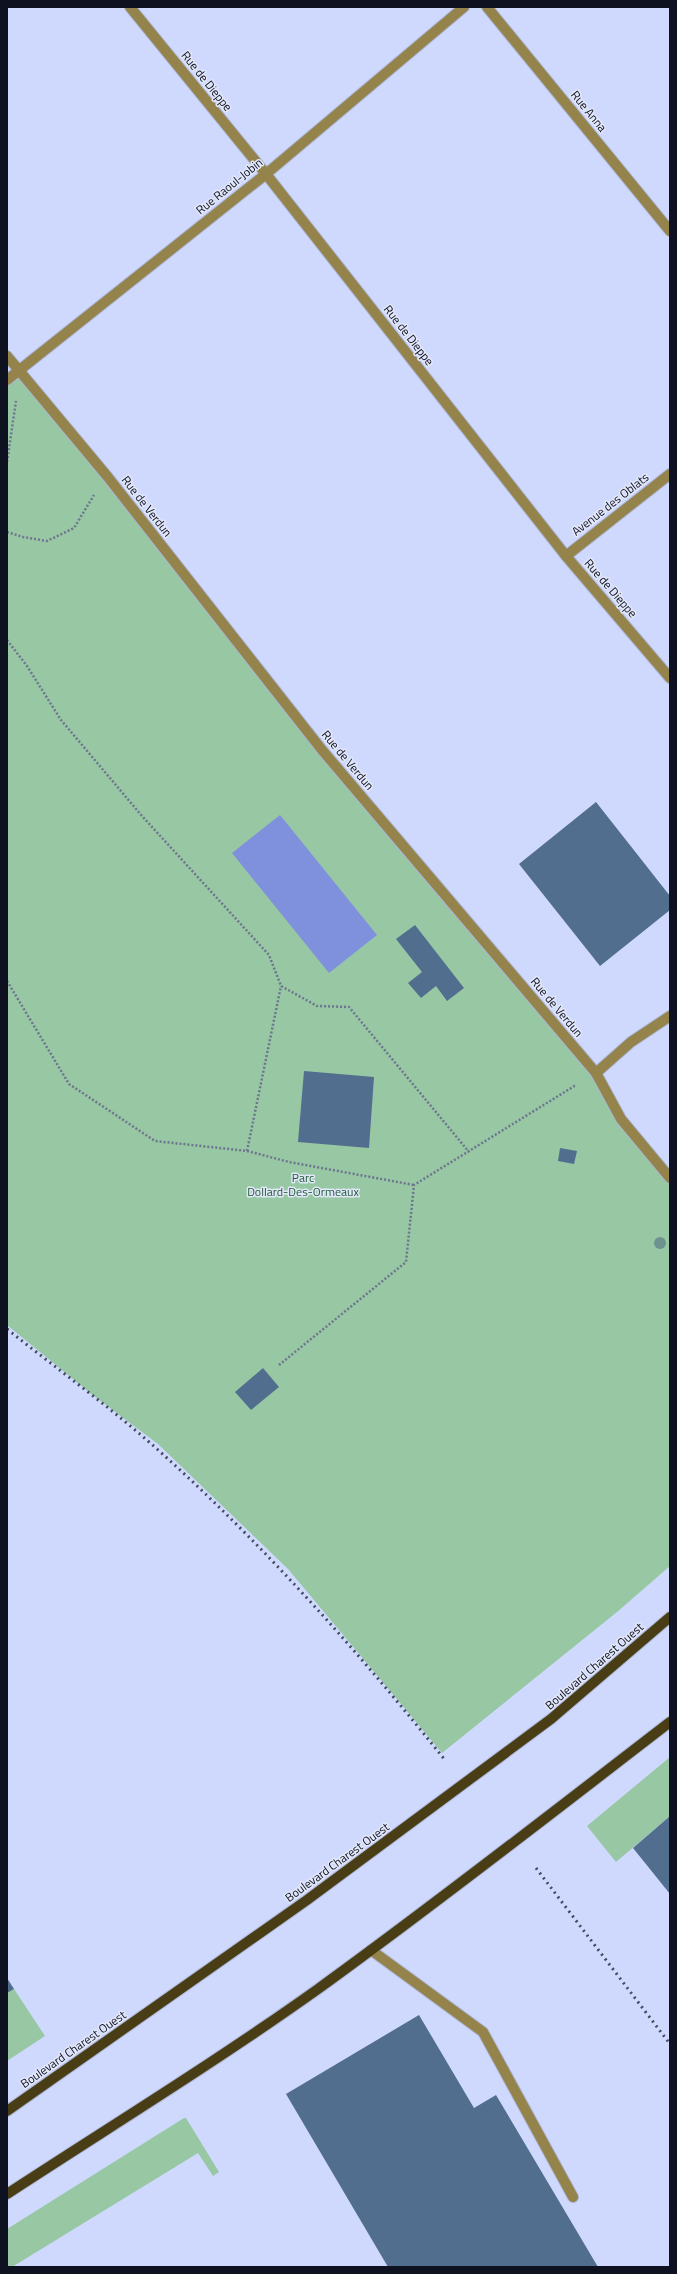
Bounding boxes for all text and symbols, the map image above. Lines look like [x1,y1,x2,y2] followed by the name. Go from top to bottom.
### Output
[177,47,237,115] street label: Rue de Dieppe
[566,86,612,136] street label: Rue Anna
[191,153,267,219] street label: Rue Raoul-Jobin
[379,301,439,369] street label: Rue de Dieppe
[567,467,653,540] street label: Avenue des Oblats
[117,471,177,541] street label: Rue de Verdun
[580,554,642,622] street label: Rue de Dieppe
[317,726,379,794] street label: Rue de Verdun
[526,973,588,1041] street label: Rue de Verdun
[247,1168,359,1201] park label: Parc Dollard-Des-Ormeaux
[541,1617,648,1714] street label: Boulevard Charest Ouest
[281,1817,394,1906] street label: Boulevard Charest Ouest
[16,2005,130,2093] street label: Boulevard Charest Ouest

